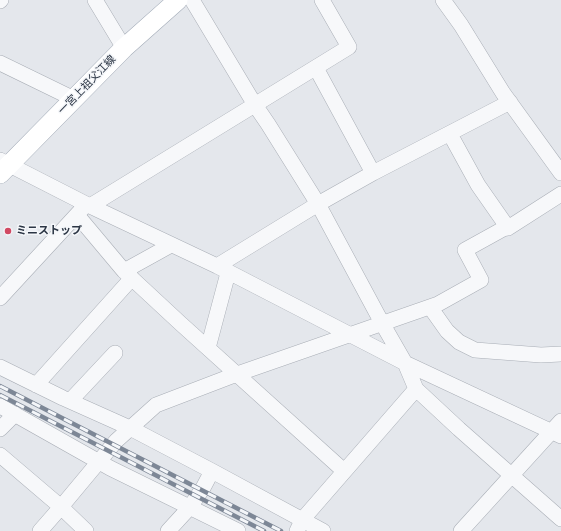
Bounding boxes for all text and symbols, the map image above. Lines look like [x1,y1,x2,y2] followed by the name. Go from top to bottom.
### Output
[56,53,118,117] street label: 一宮上祖父江線
[16,224,82,238] place label: ミニストップ
[3,226,13,236] marker: ミニストップ

